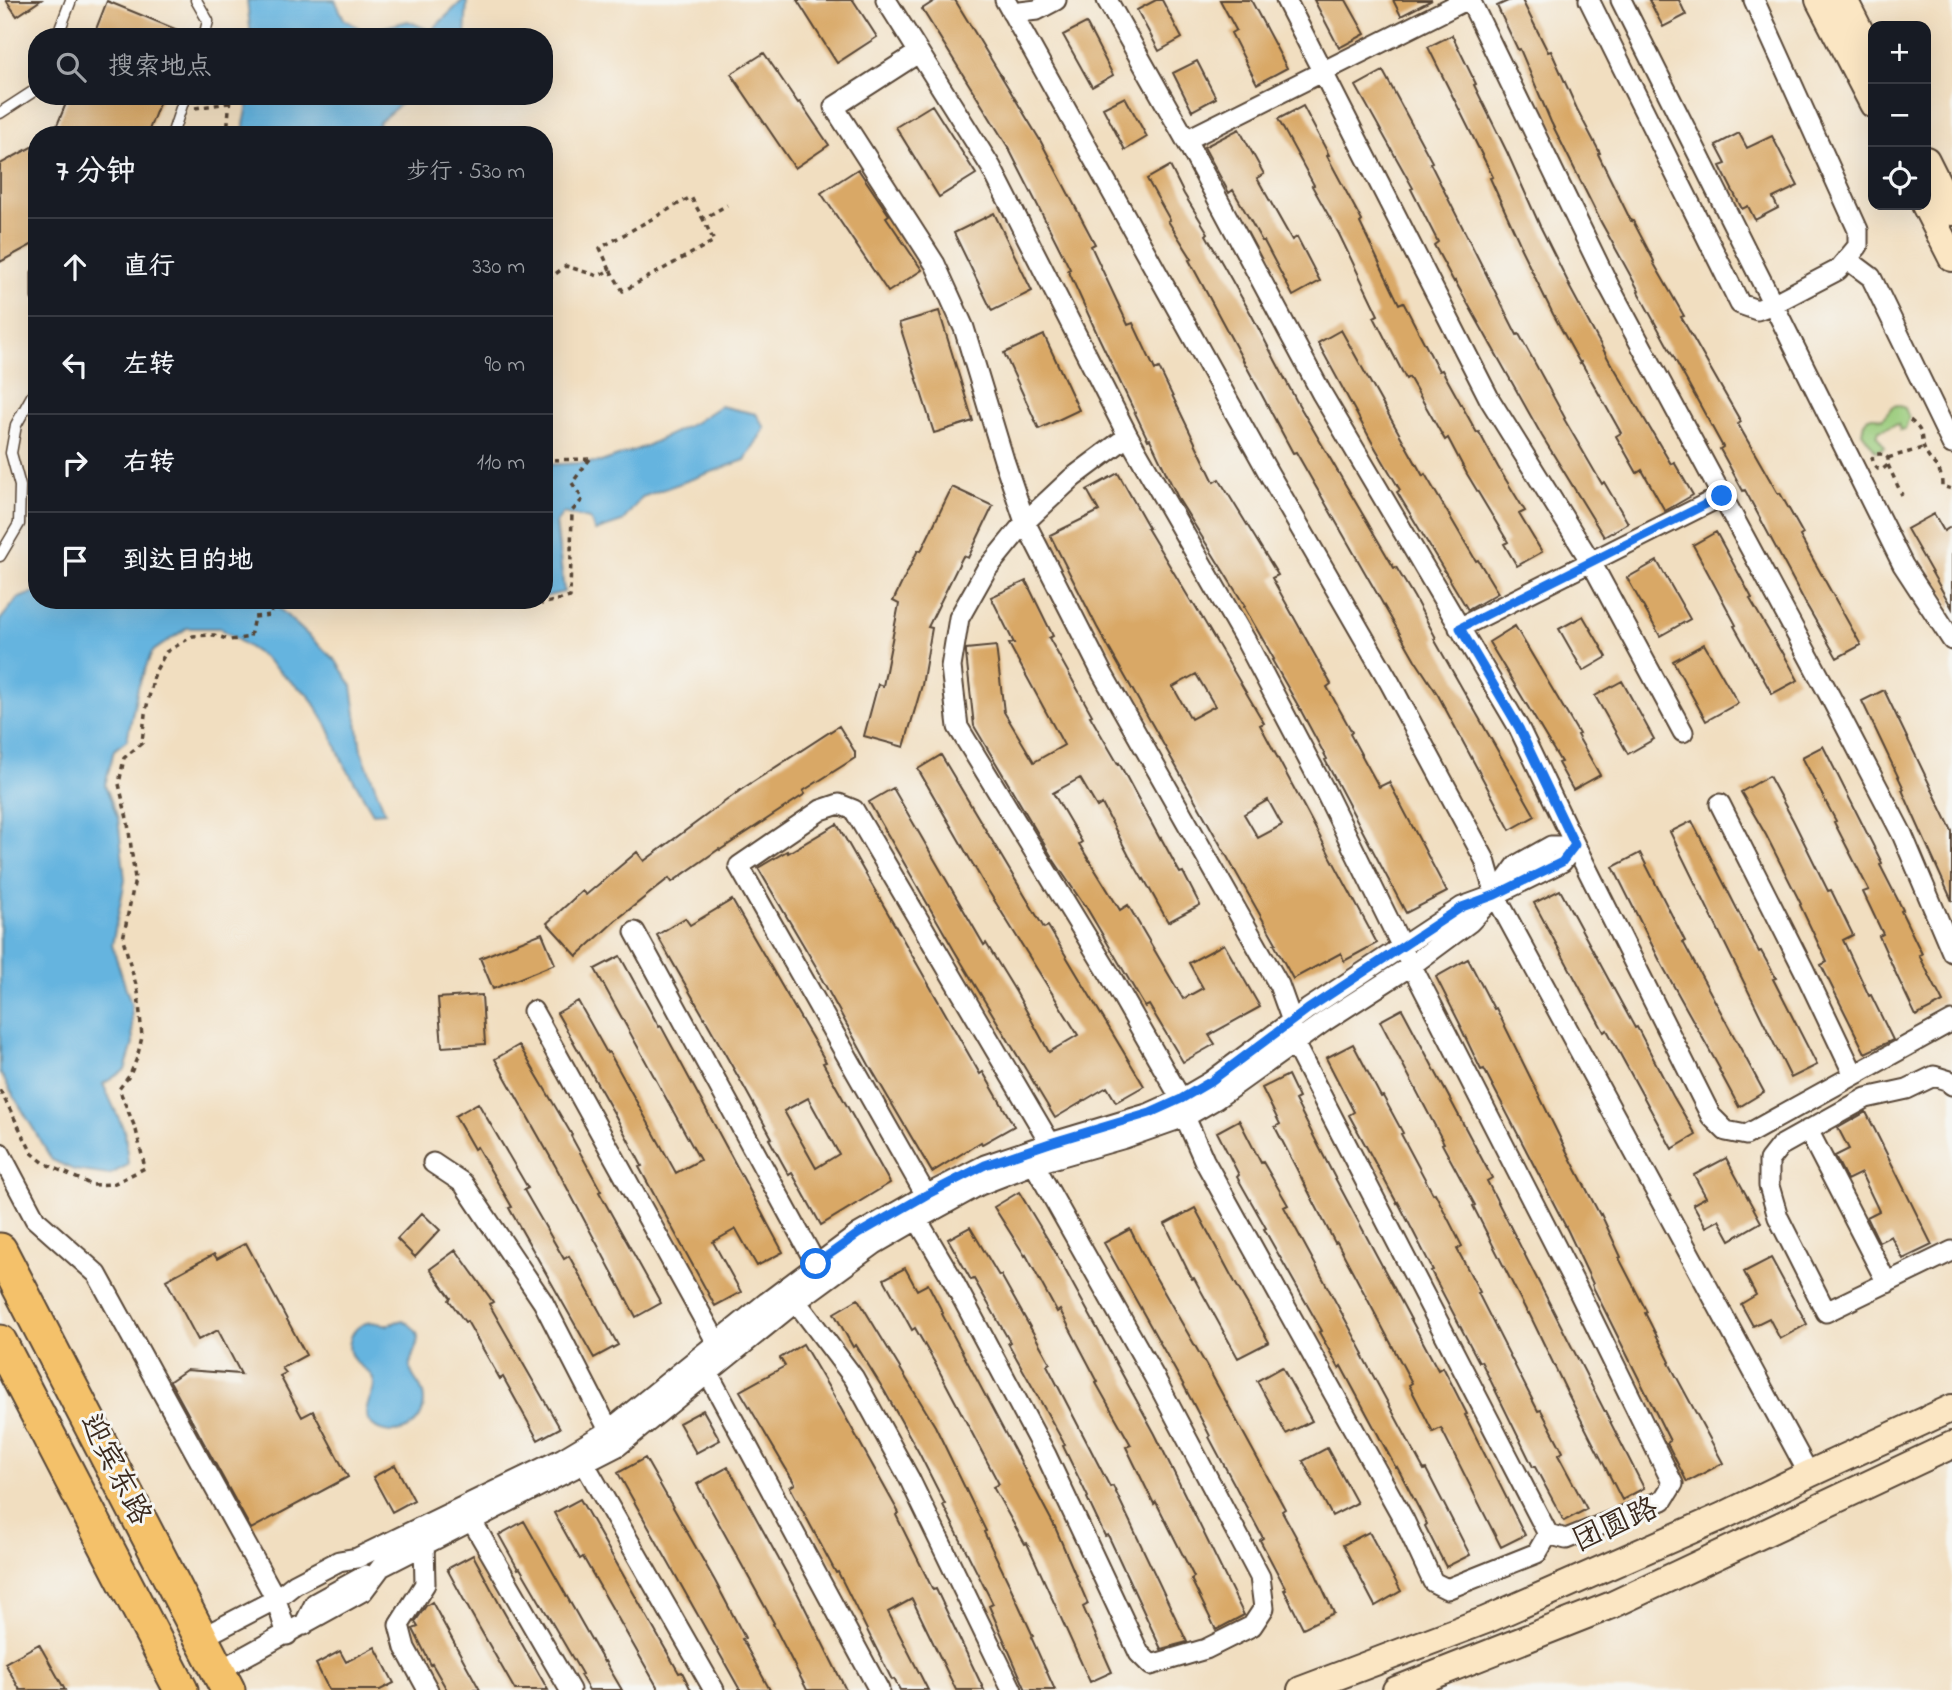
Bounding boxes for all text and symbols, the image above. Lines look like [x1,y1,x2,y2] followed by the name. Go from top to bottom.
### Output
[1868,21,1931,210] map controls
[1868,21,1931,84] button: +
[28,28,553,105] search box
[52,48,90,86] icon: search
[108,49,212,87] text: 搜索地点
[1868,84,1931,147] button: −
[1868,147,1931,210] button: locate
[56,151,136,195] text: 7 分钟
[406,156,525,189] text: 步行 · 530 m
[56,248,94,286] icon: ahead
[123,249,175,287] text: 直行
[472,251,525,284] text: 330 m
[56,346,94,384] icon: left
[123,347,175,385] text: 左转
[485,349,525,382] text: 90 m
[56,444,94,482] icon: right
[123,445,175,483] text: 右转
[477,447,525,480] text: 110 m
[1706,480,1737,511] route end
[56,542,94,580] icon: arrive
[123,543,253,581] text: 到达目的地
[800,1248,831,1279] route start
[67,1407,161,1533] street label: 迎宾东路
[1566,1488,1666,1564] street label: 团圆路

